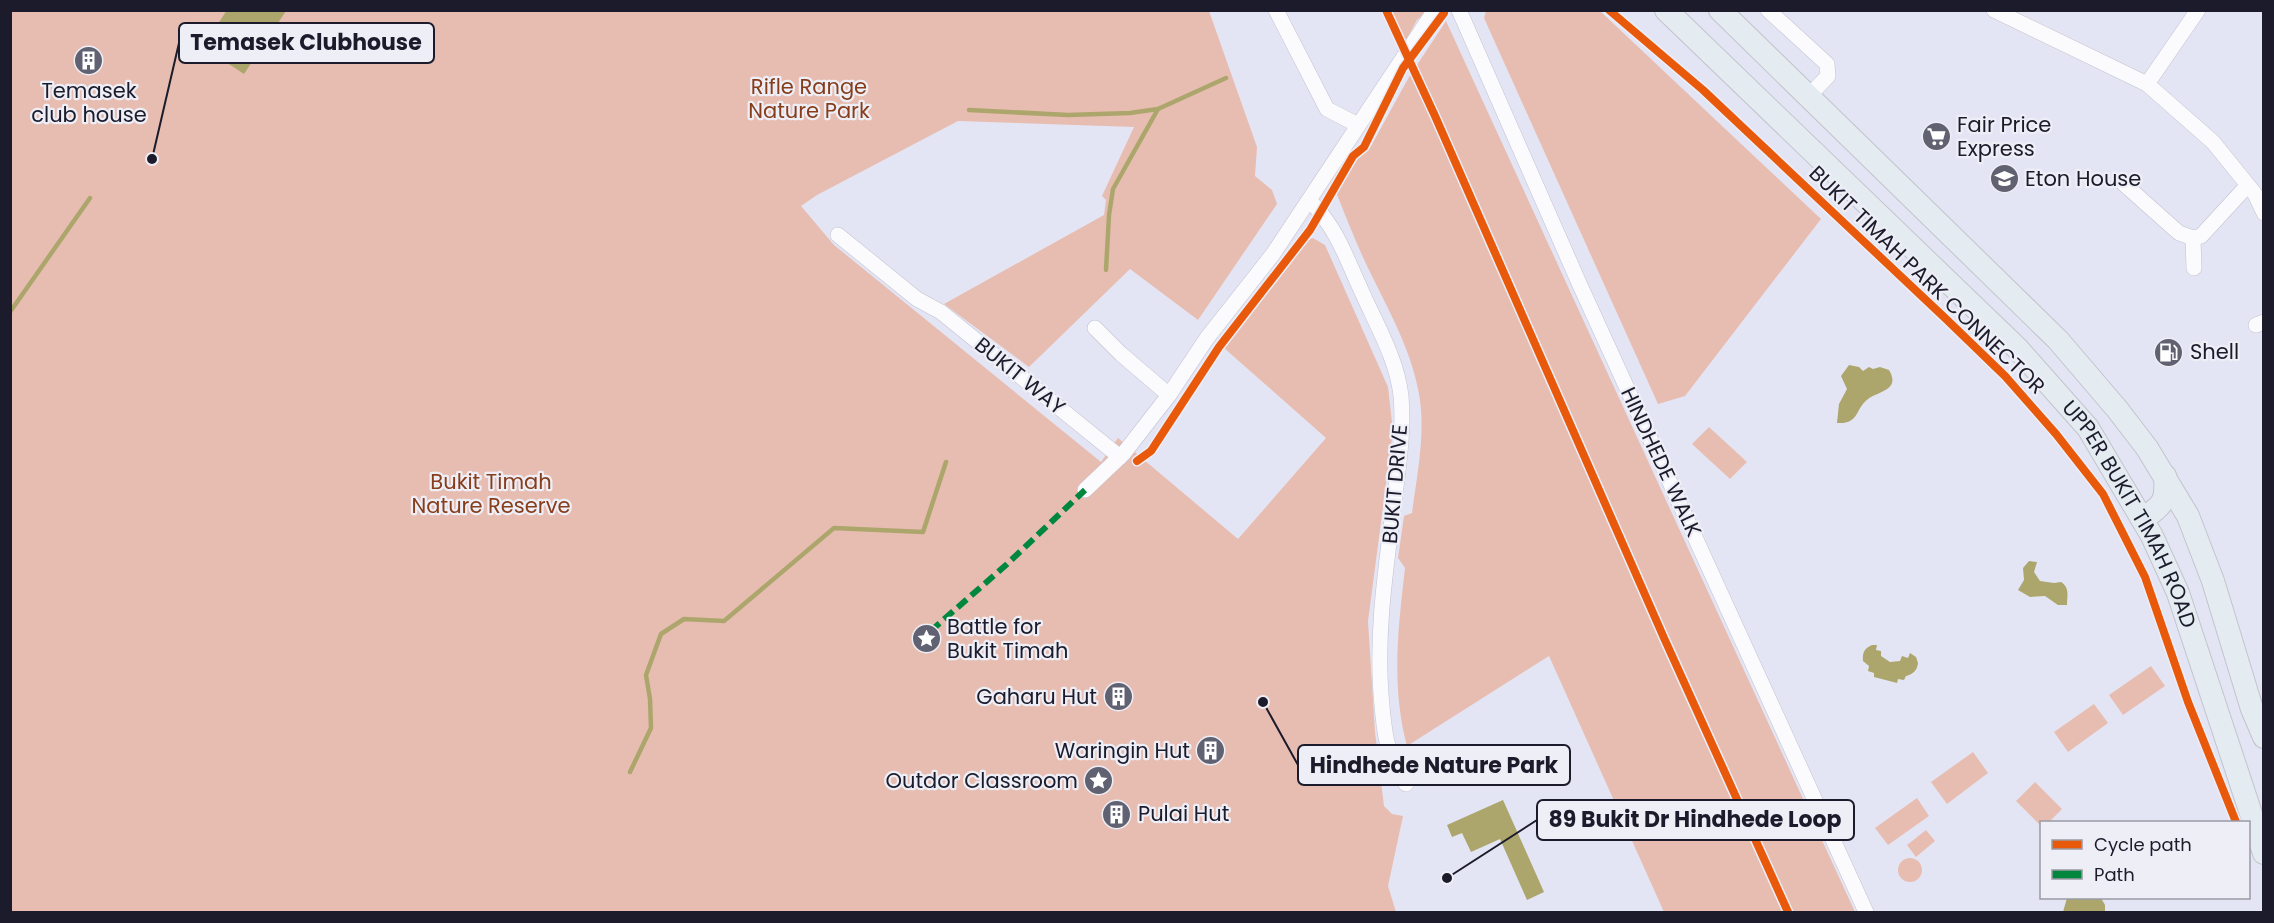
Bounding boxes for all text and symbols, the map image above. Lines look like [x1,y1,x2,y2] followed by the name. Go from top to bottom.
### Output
[179,23,434,63] callout: Temasek Clubhouse
[190,27,422,58] text: Temasek Clubhouse
[73,44,105,76] building icon: Temasek club house
[748,72,870,125] park label: Rifle Range Nature Park
[31,76,147,129] place label: Temasek club house
[1957,110,2051,163] place label: Fair Price Express
[1920,121,1952,153] supermarket icon: Fair Price Express
[1803,159,2052,400] street label: BUKIT TIMAH PARK CONNECTOR
[1988,163,2020,195] school or university icon: Eton House
[2025,164,2141,193] place label: Eton House
[969,330,1072,421] street label: BUKIT WAY
[2153,336,2185,368] fuel station icon: Shell
[2190,337,2239,366] place label: Shell
[1614,382,1709,542] street label: HINDHEDE WALK
[2056,394,2204,632] street label: UPPER BUKIT TIMAH ROAD
[1375,423,1414,545] street label: BUKIT DRIVE
[412,467,570,520] park label: Bukit Timah Nature Reserve
[947,612,1068,665] place label: Battle for Bukit Timah
[910,623,942,655] place icon: Battle for Bukit Timah
[1102,681,1134,713] building icon: Gaharu Hut
[976,682,1097,711] place label: Gaharu Hut
[1195,735,1227,767] building icon: Waringin Hut
[1055,736,1190,765] place label: Waringin Hut
[1298,745,1570,785] callout: Hindhede Nature Park
[1310,750,1559,781] text: Hindhede Nature Park
[1083,765,1115,797] place icon: Outdor Classroom
[885,766,1078,795] place label: Outdor Classroom
[1101,798,1133,830] building icon: Pulai Hut
[1138,799,1229,828] place label: Pulai Hut
[1537,800,1854,840] callout: 89 Bukit Dr Hindhede Loop
[1549,804,1841,835] text: 89 Bukit Dr Hindhede Loop
[2040,821,2250,899] legend
[2094,832,2192,857] text: Cycle path
[2094,862,2135,887] text: Path

